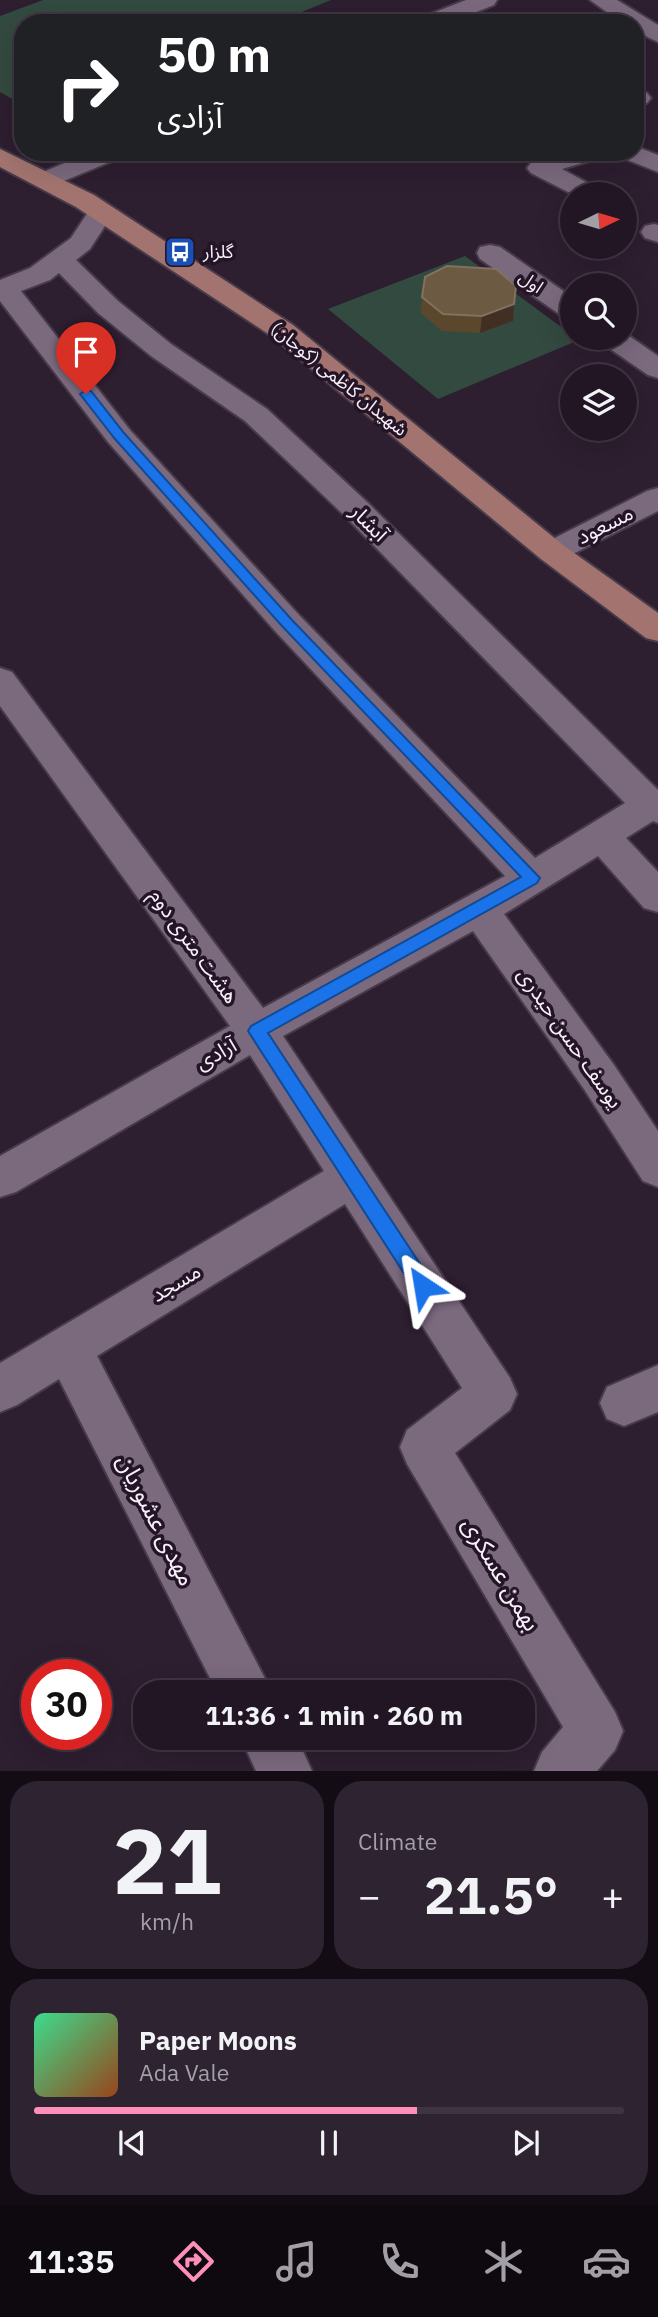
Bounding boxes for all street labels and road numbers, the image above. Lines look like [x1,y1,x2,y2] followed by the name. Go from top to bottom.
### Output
[515,265,548,298] street label: اول
[266,316,412,441] street label: شهیدان کاظمی (کوجان)
[344,497,395,548] street label: آبشار
[572,498,638,550] street label: مسعود
[141,882,246,1010] street label: هشت متری دوم
[512,961,630,1114] street label: یوسف حسن حیدری
[190,1030,242,1076] street label: آزادی
[145,1256,206,1308] street label: مسجد
[110,1448,204,1591] street label: مهدی عشوریان
[455,1510,549,1637] street label: بهمن عسکری

